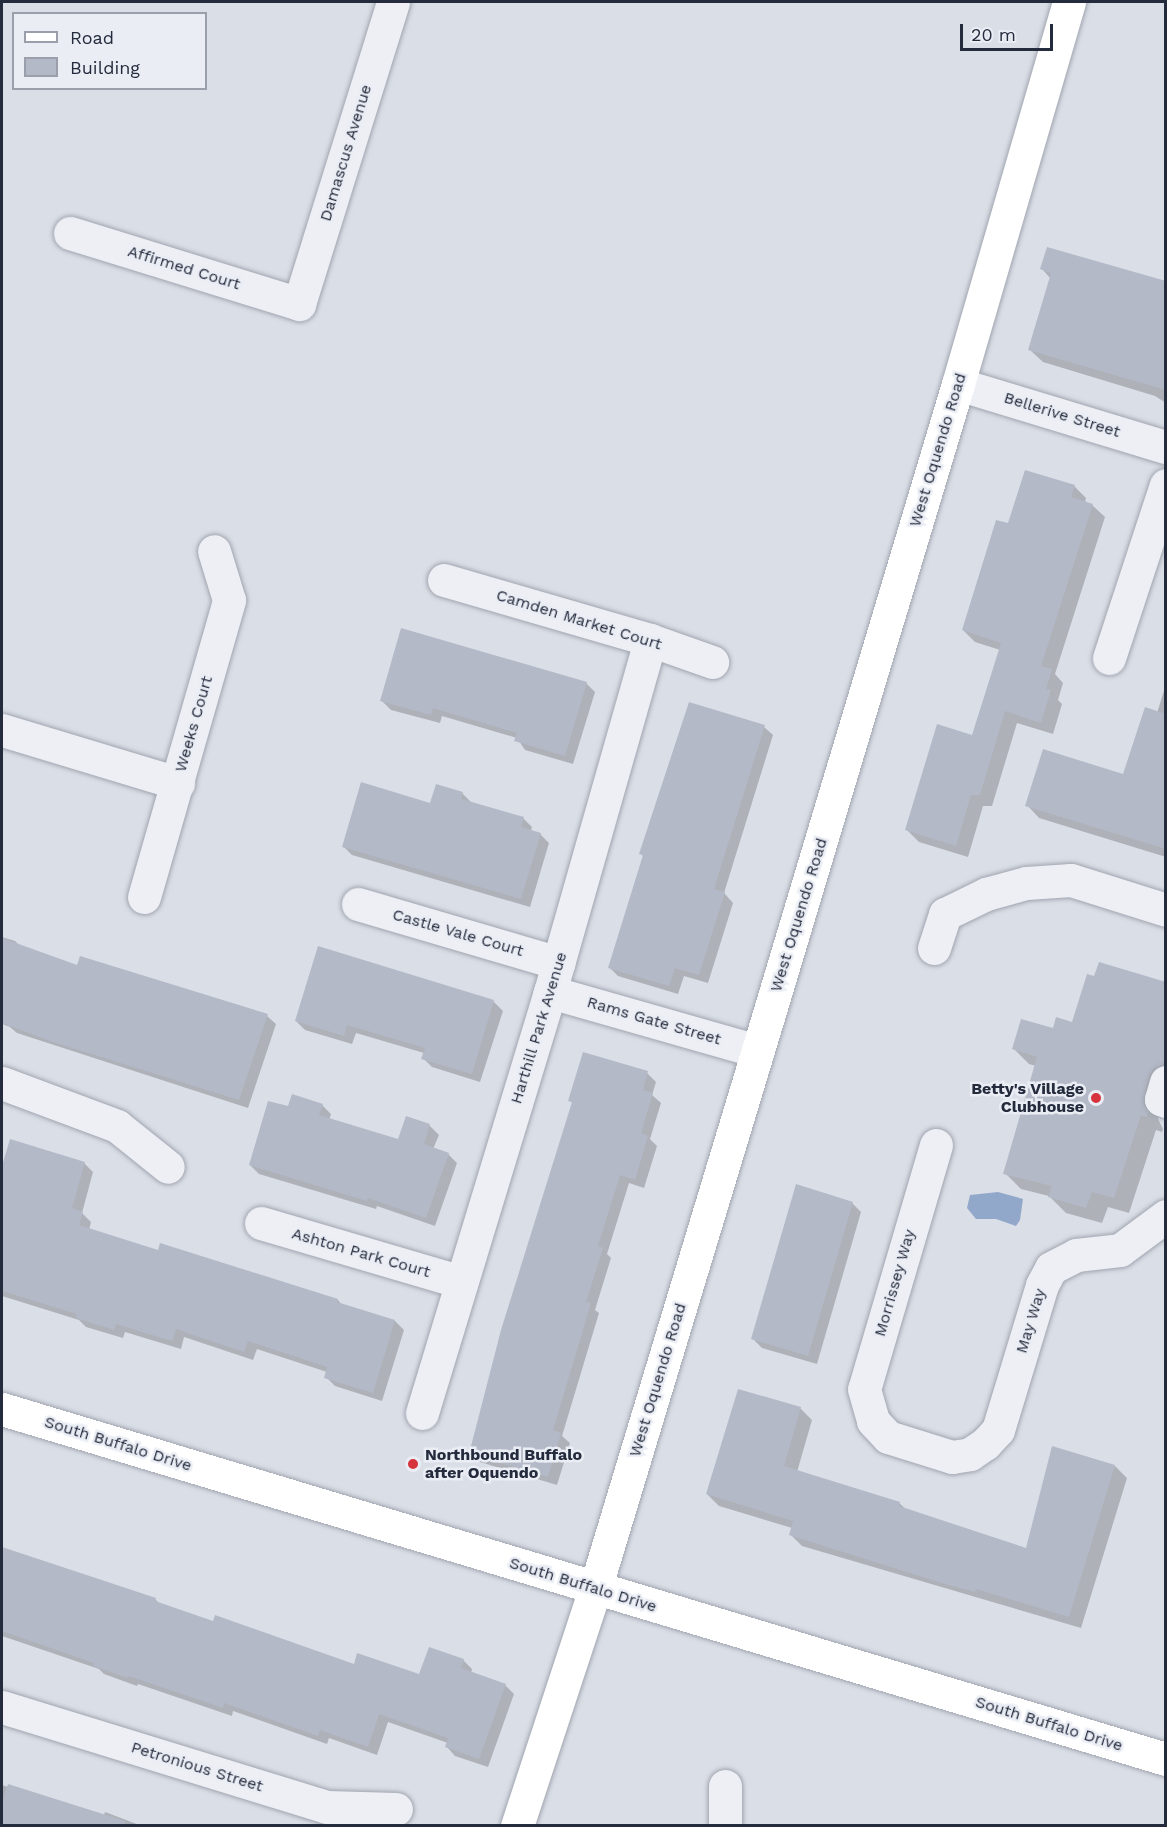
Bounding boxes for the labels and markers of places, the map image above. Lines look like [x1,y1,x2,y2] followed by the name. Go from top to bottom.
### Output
[971,1079,1084,1117] place label: Betty's Village Clubhouse
[1089,1091,1103,1105] marker: Betty's Village Clubhouse
[425,1445,582,1483] place label: Northbound Buffalo after Oquendo
[406,1457,420,1471] marker: Northbound Buffalo after Oquendo

